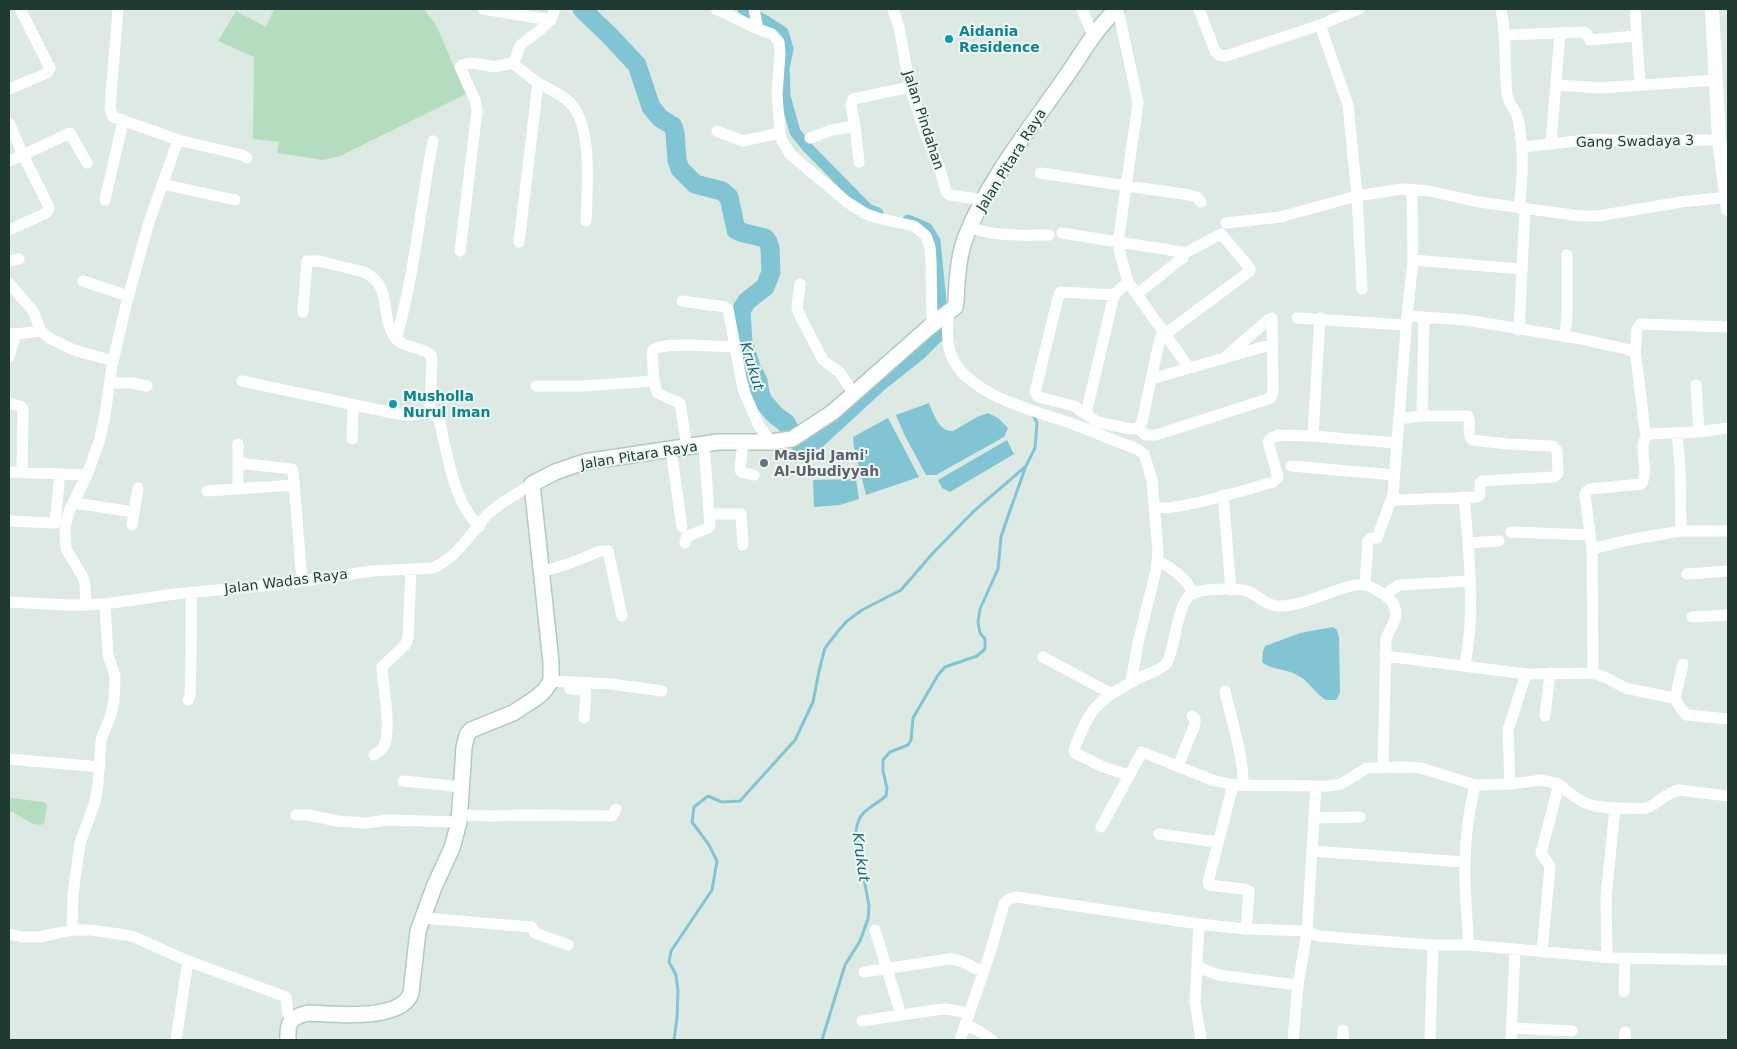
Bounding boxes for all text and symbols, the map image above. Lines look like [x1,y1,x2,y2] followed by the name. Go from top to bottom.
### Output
[959,23,1040,55] place label: Aidania Residence
[943,33,955,45] marker: Aidania Residence
[900,68,948,172] street label: Jalan Pindahan
[972,106,1049,215] street label: Jalan Pitara Raya
[1576,132,1694,150] street label: Gang Swadaya 3
[736,340,768,393] water label: Krukut
[403,388,490,420] place label: Musholla Nurul Iman
[387,398,399,410] marker: Musholla Nurul Iman
[578,438,699,472] street label: Jalan Pitara Raya
[774,447,879,479] place label: Masjid Jami' Al-Ubudiyyah
[758,457,770,469] marker: Masjid Jami' Al-Ubudiyyah
[222,565,349,597] street label: Jalan Wadas Raya
[849,831,874,884] water label: Krukut

